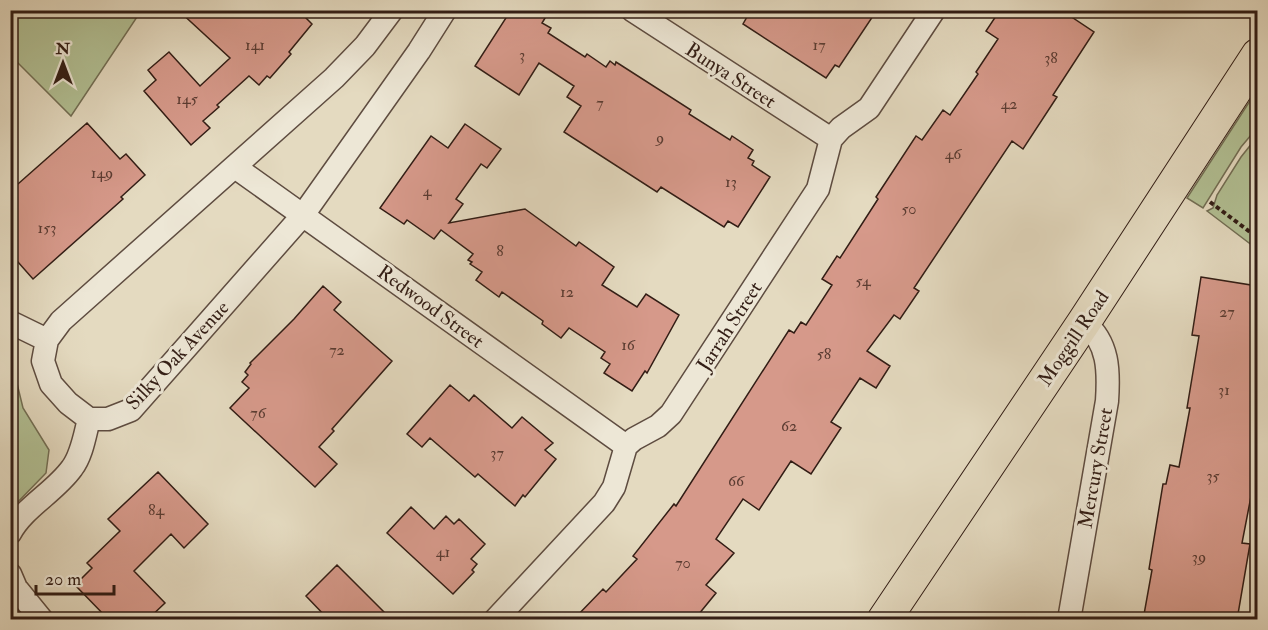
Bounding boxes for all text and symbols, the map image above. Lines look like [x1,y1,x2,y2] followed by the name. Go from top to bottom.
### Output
[33,33,93,93] north arrow
[245,35,265,55] house number: 141
[812,35,826,55] house number: 17
[681,37,781,114] street label: Bunya Street
[55,39,71,59] text: N
[519,45,525,65] house number: 3
[1044,48,1058,68] house number: 38
[176,89,198,109] house number: 145
[596,93,604,113] house number: 7
[1001,94,1017,114] house number: 42
[655,128,664,148] house number: 9
[945,144,962,164] house number: 46
[91,163,113,183] house number: 149
[725,172,737,192] house number: 13
[423,181,433,201] house number: 4
[901,199,917,219] house number: 50
[38,218,56,238] house number: 153
[496,241,504,261] house number: 8
[372,259,489,354] street label: Redwood Street
[855,271,872,291] house number: 54
[691,276,768,377] street label: Jarrah Street
[560,282,574,302] house number: 12
[1032,286,1115,391] street label: Moggill Road
[120,296,234,415] street label: Silky Oak Avenue
[1219,302,1235,322] house number: 27
[621,335,636,355] house number: 16
[329,340,345,360] house number: 72
[817,344,832,364] house number: 58
[1218,380,1230,400] house number: 31
[250,403,267,423] house number: 76
[1073,405,1118,530] street label: Mercury Street
[781,416,797,436] house number: 62
[490,443,504,463] house number: 37
[1206,466,1220,486] house number: 35
[728,471,745,491] house number: 66
[148,500,165,520] house number: 84
[436,542,450,562] house number: 41
[1192,547,1206,567] house number: 39
[675,553,691,573] house number: 70
[36,558,114,596] scale bar
[45,568,81,591] text: 20 m

